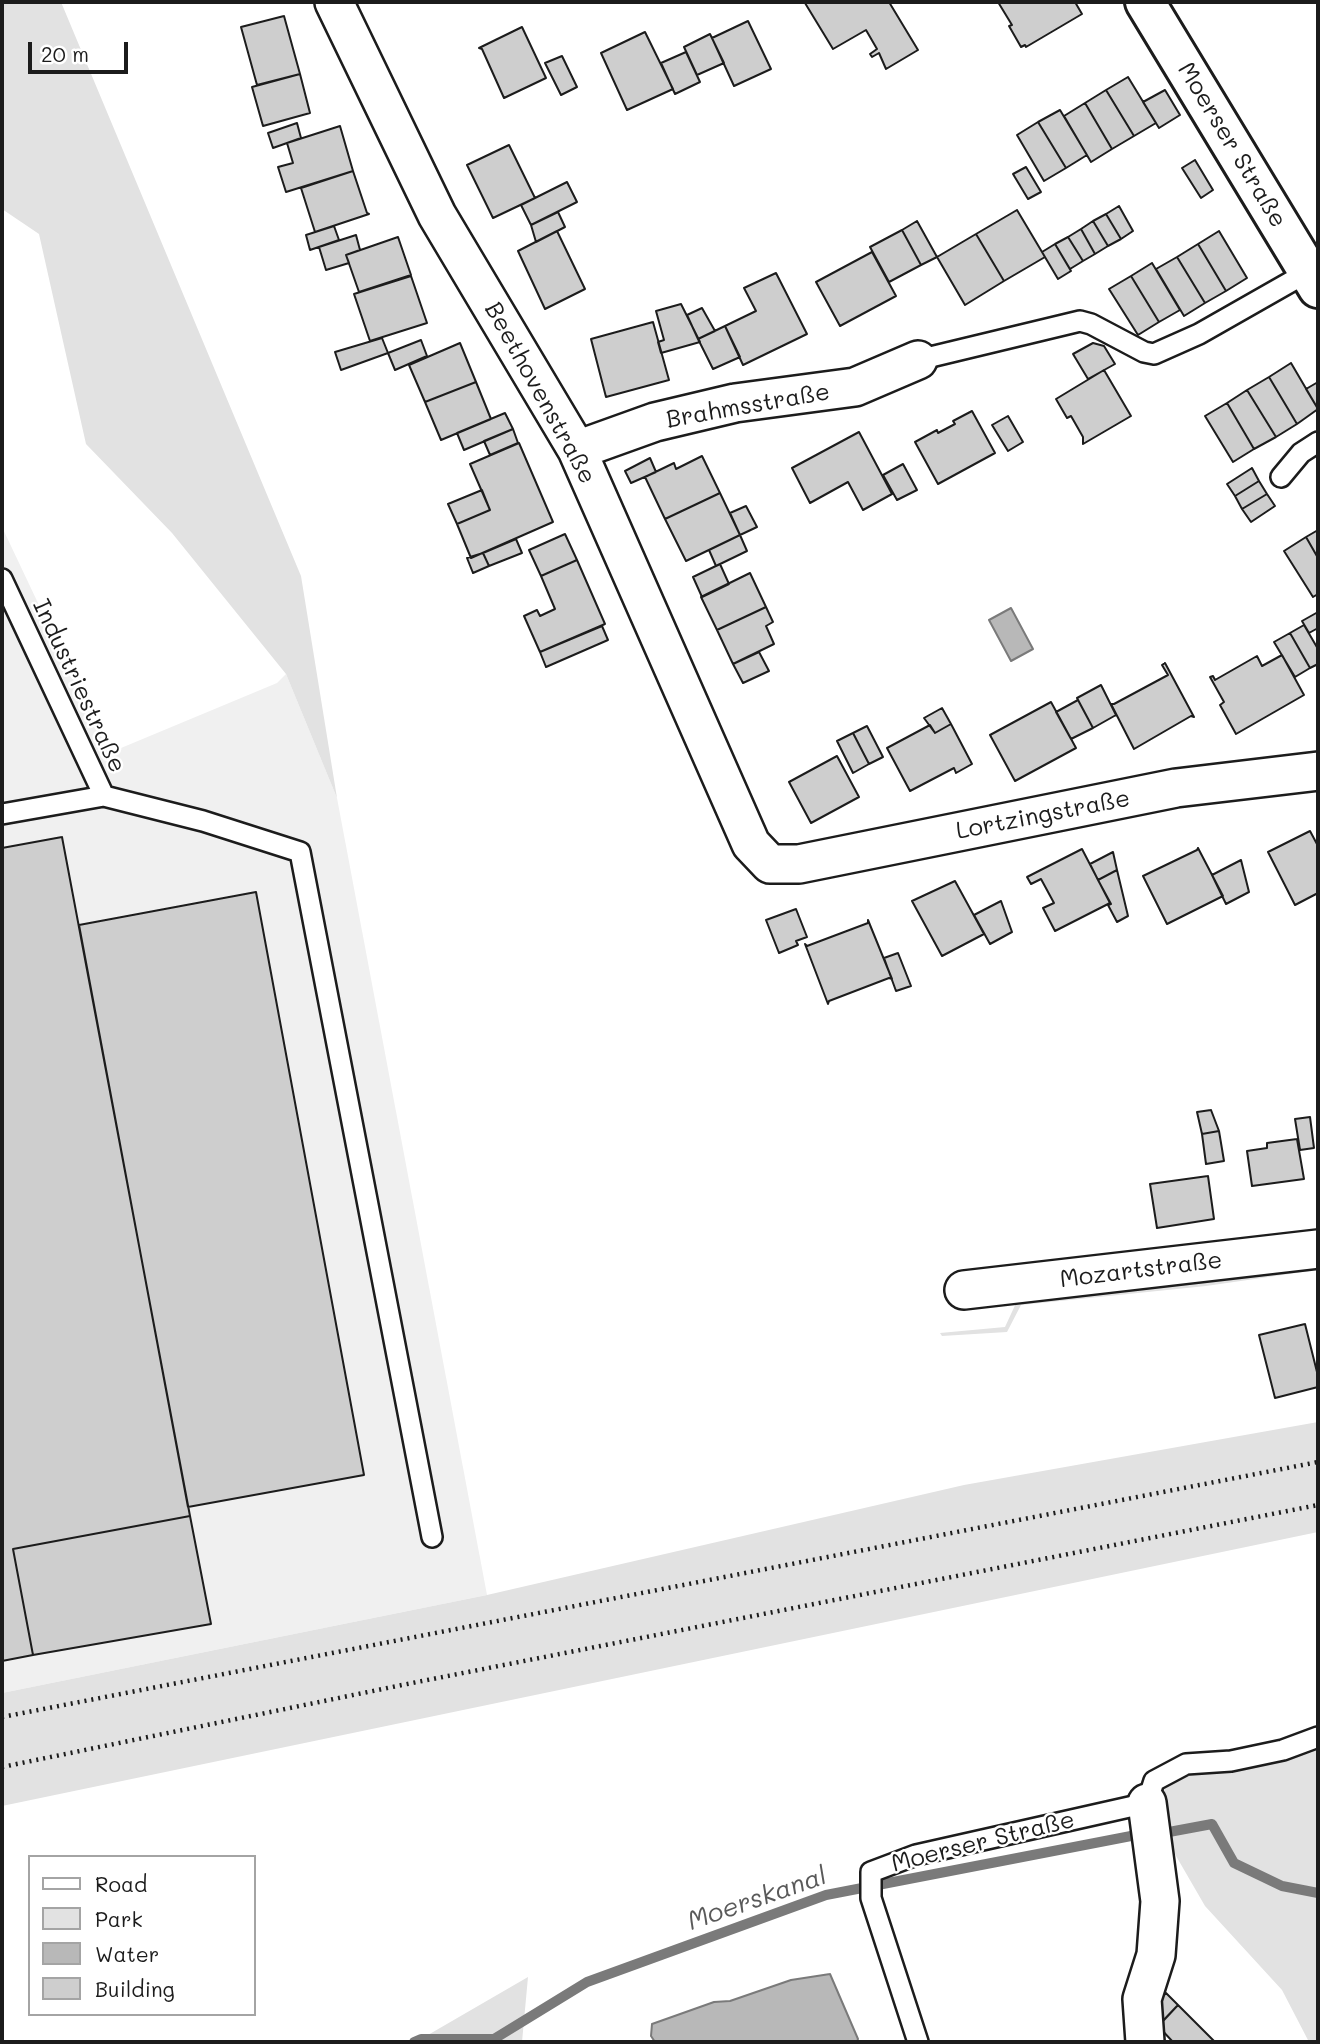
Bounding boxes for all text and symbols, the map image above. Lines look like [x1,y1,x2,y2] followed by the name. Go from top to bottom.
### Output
[32,28,131,72] scale bar
[41,40,89,67] text: 20 m
[1171,57,1293,233] street label: Moerser Straße
[478,297,602,489] street label: Beethovenstraße
[664,377,832,435] street label: Brahmsstraße
[26,595,132,777] street label: Industriestraße
[954,784,1132,846] street label: Lortzingstraße
[1058,1246,1224,1294] street label: Mozartstraße
[888,1805,1078,1879] street label: Moerser Straße
[28,1855,256,2016] legend
[683,1861,831,1937] water label: Moerskanal
[95,1870,147,1897] text: Road
[95,1905,143,1932] text: Park
[95,1940,159,1967] text: Water
[95,1975,175,2002] text: Building

